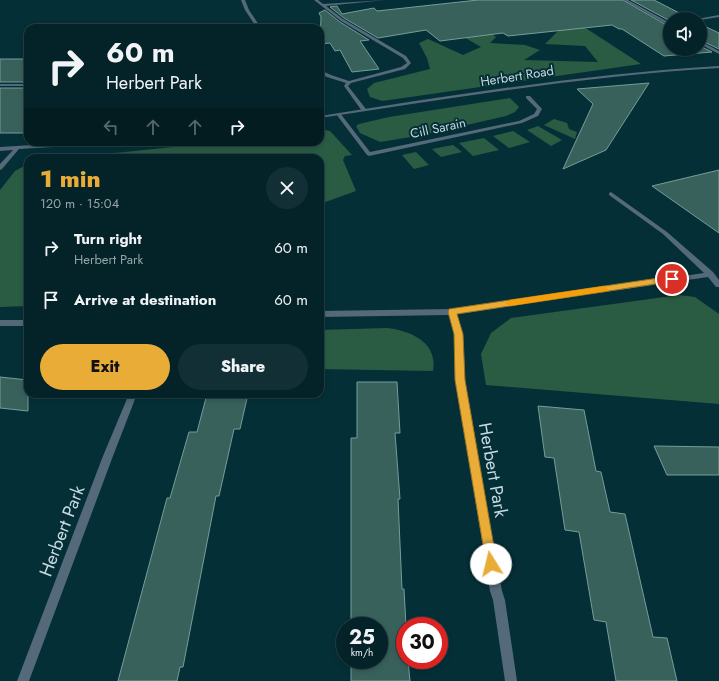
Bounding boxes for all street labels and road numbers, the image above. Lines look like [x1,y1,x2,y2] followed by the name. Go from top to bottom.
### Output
[479,61,555,91] street label: Herbert Road
[408,113,468,143] street label: Cill Sarain
[472,421,514,520] street label: Herbert Park
[33,482,91,580] street label: Herbert Park

